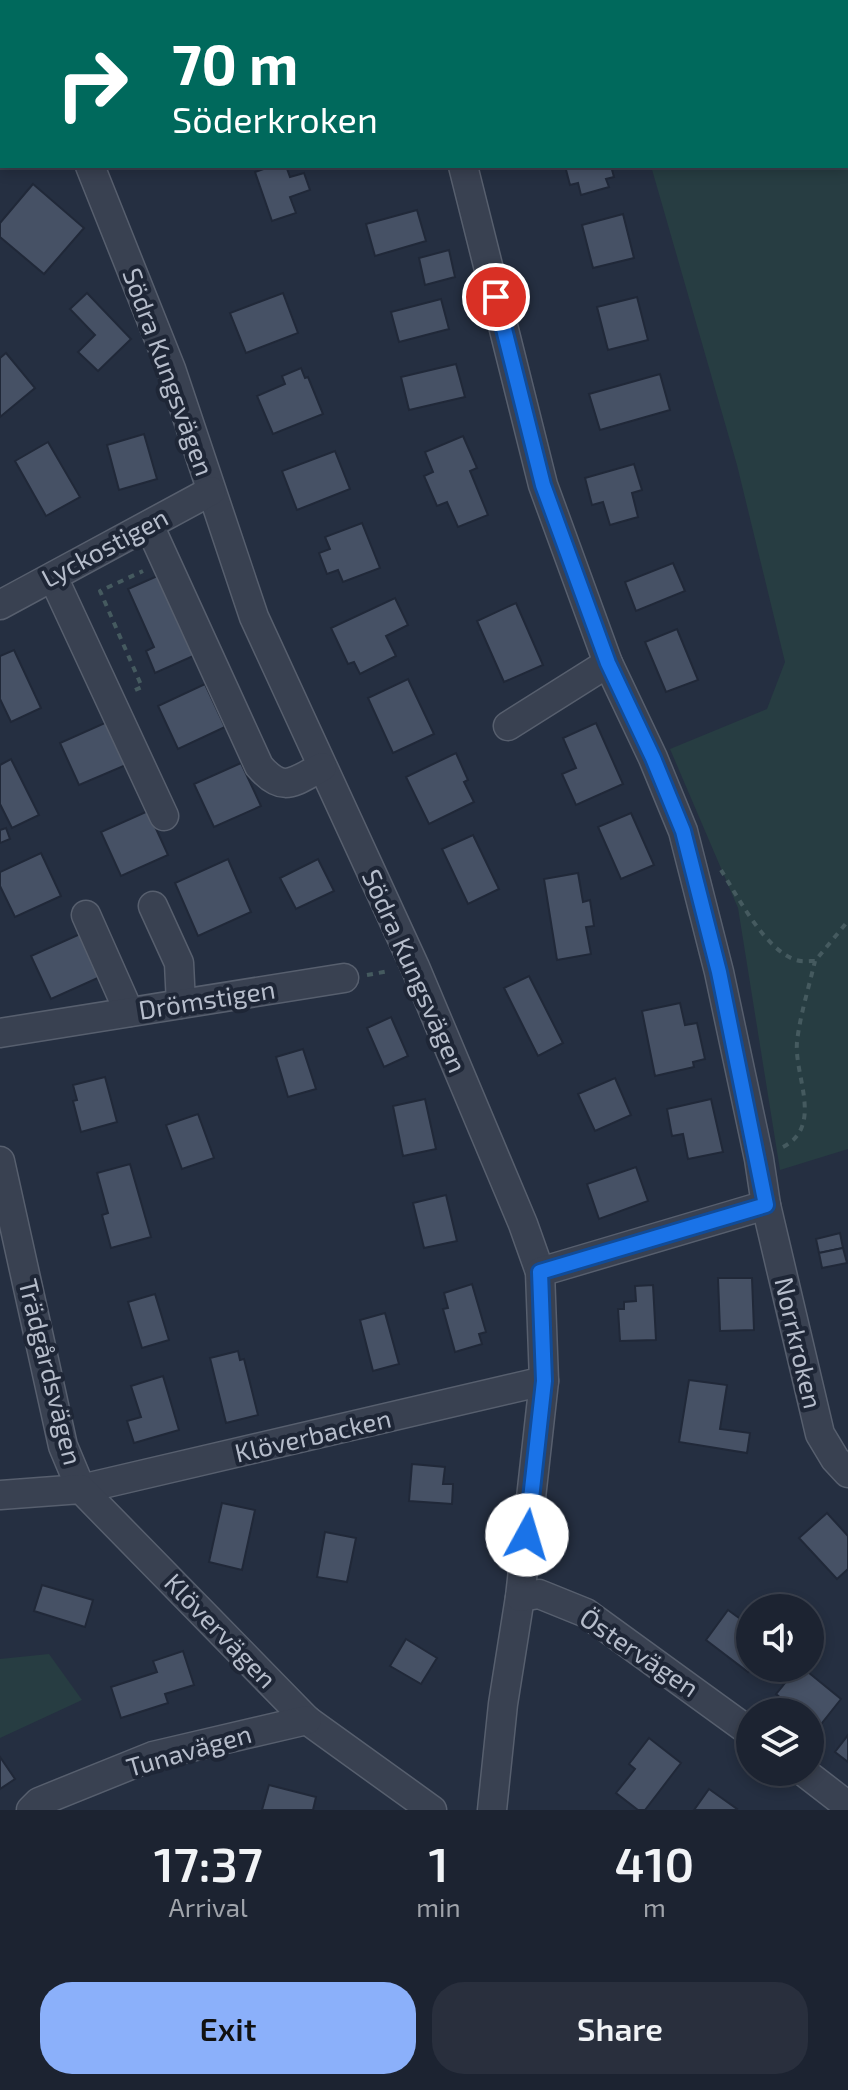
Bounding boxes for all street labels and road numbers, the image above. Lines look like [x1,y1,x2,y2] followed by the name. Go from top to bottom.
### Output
[117,263,221,480] street label: Södra Kungsvägen
[36,500,173,593] street label: Lyckostigen
[357,864,474,1077] street label: Södra Kungsvägen
[136,972,277,1025] street label: Drömstigen
[769,1274,830,1411] street label: Norrkroken
[13,1275,90,1468] street label: Trädgårdsvägen
[232,1402,394,1468] street label: Klöverbacken
[159,1566,283,1694] street label: Klövervägen
[575,1601,705,1703] street label: Östervägen
[123,1717,255,1782] street label: Tunavägen

